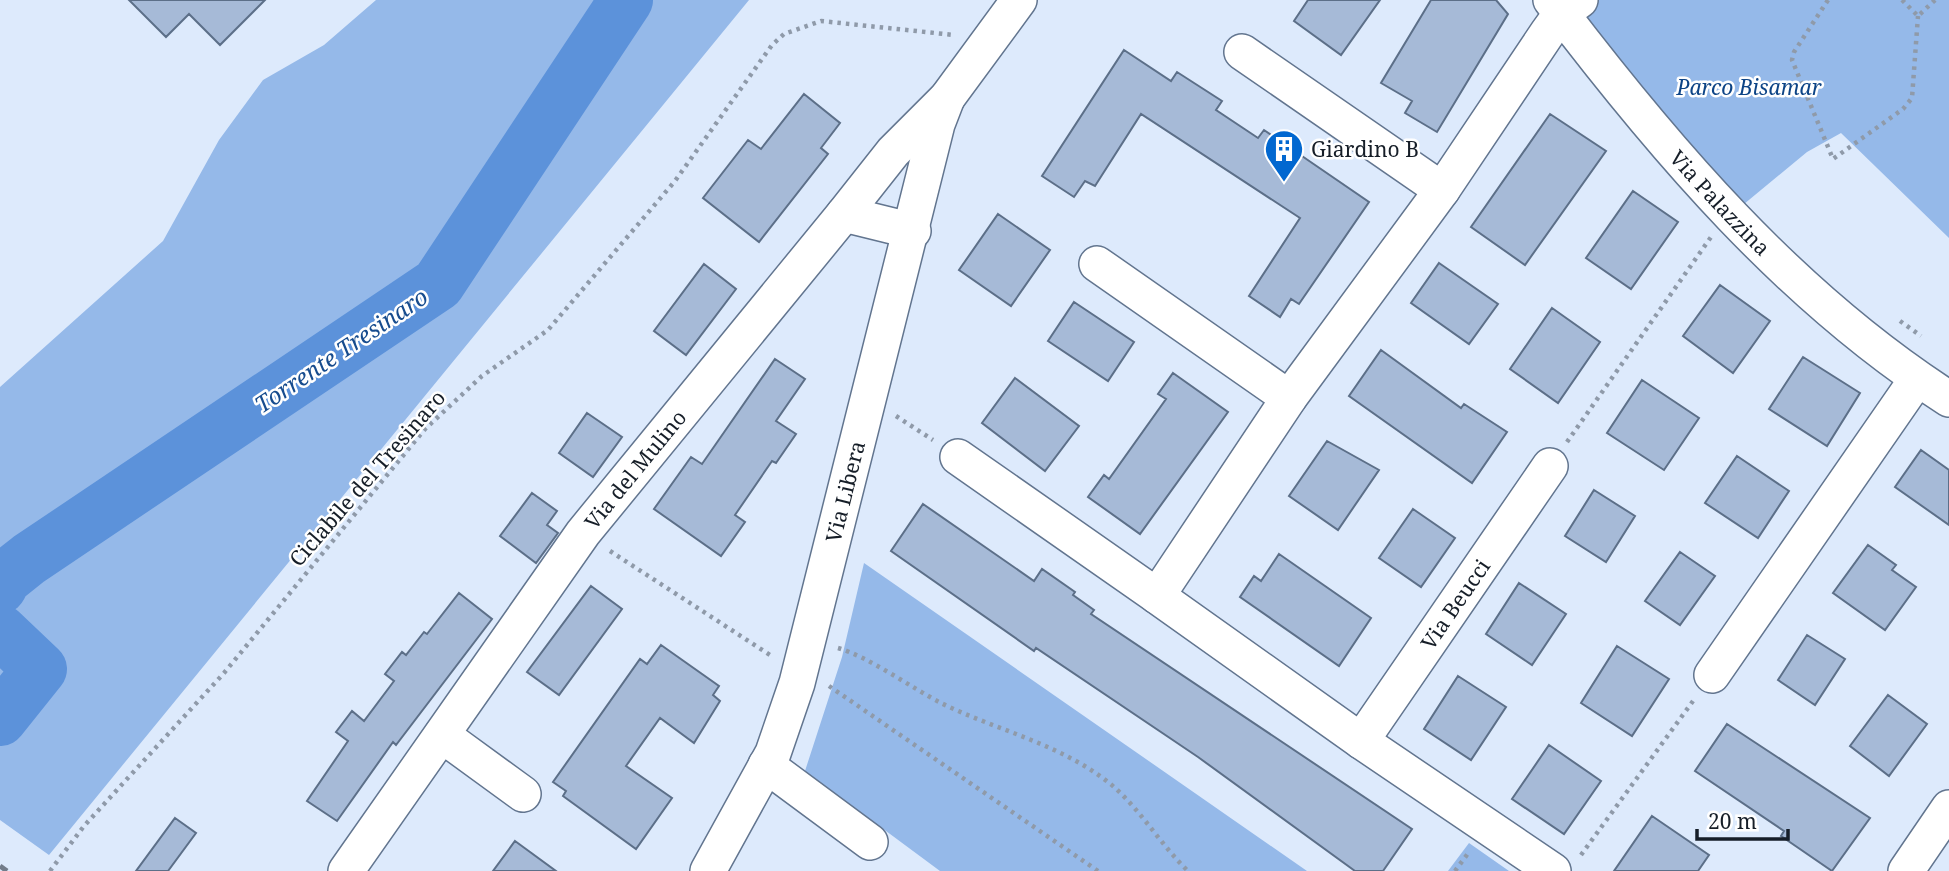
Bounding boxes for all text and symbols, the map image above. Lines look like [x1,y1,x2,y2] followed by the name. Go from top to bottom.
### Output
[1675,73,1822,101] park label: Parco Bisamar
[1263,128,1305,183] building icon: Giardino B
[1311,135,1419,163] place label: Giardino B
[1664,144,1776,261] street label: Via Palazzina
[248,280,434,420] water label: Torrente Tresinaro
[283,384,451,572] street label: Ciclabile del Tresinaro
[578,404,692,535] street label: Via del Mulino
[819,438,871,545] street label: Via Libera
[1414,553,1496,655] street label: Via Beucci
[1697,798,1788,842] scale bar
[1708,807,1757,835] text: 20 m

